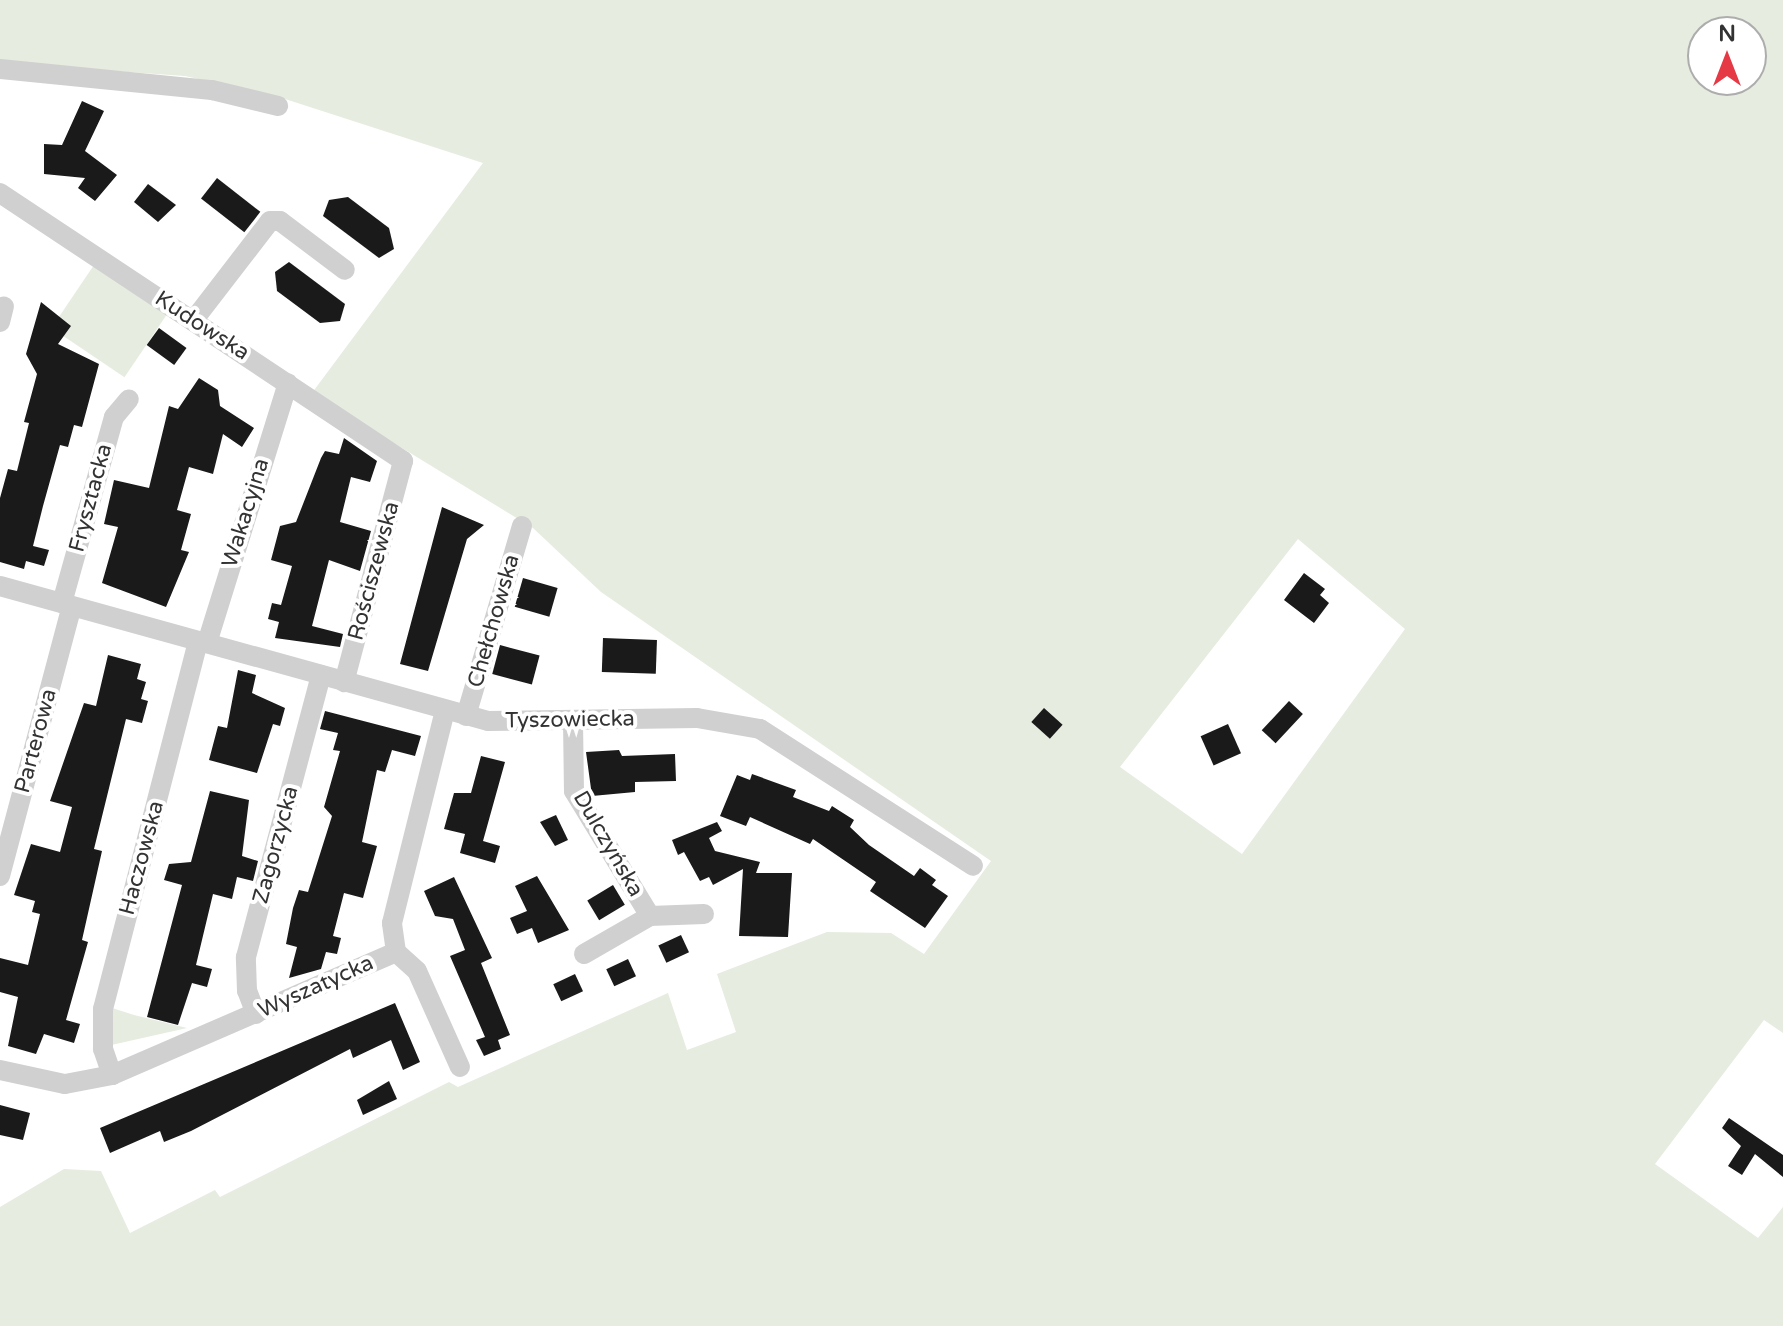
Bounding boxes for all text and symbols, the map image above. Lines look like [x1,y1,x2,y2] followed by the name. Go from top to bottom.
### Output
[1687,16,1767,96] north arrow
[1718,21,1736,47] text: N
[150,286,254,366] street label: Kudowska
[64,441,118,555] street label: Frysztacka
[217,455,275,571] street label: Wakacyjna
[343,499,405,643] street label: Rościszewska
[462,551,526,691] street label: Chełchowska
[9,686,63,796] street label: Parterowa
[505,706,635,734] street label: Tyszowiecka
[248,783,304,907] street label: Zagorzycka
[567,786,649,902] street label: Dulczyńska
[114,798,170,918] street label: Haczowska
[254,950,378,1024] street label: Wyszatycka

